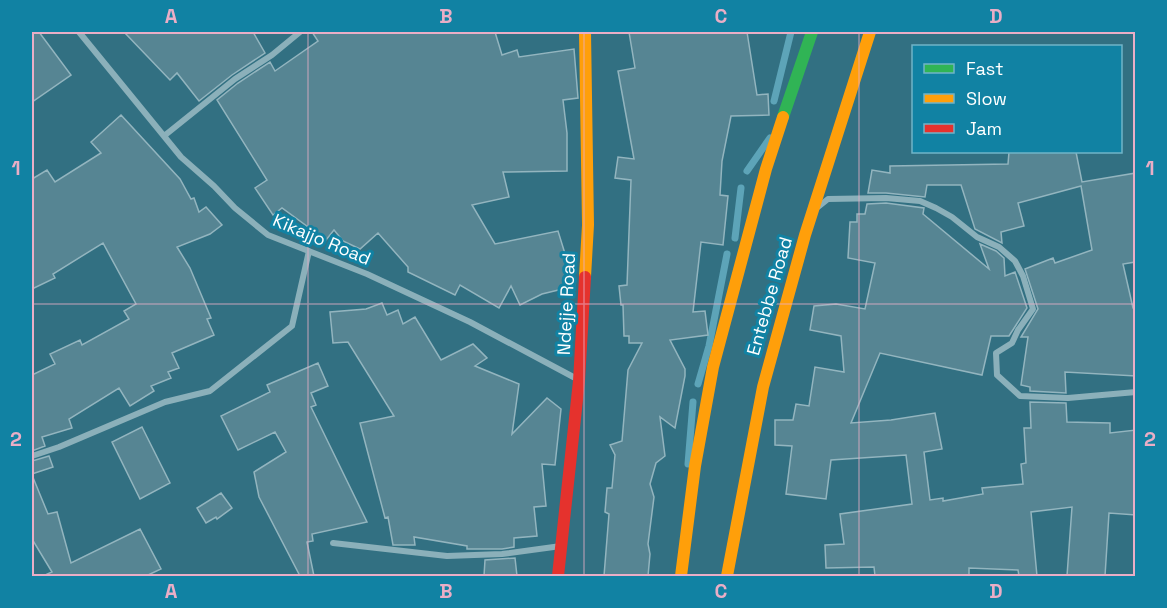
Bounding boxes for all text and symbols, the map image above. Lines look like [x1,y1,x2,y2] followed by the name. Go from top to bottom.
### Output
[165,3,178,29] text: A
[439,3,453,29] text: B
[715,3,728,29] text: C
[989,3,1003,29] text: D
[912,45,1122,153] legend
[966,57,1003,80] text: Fast
[966,87,1007,110] text: Slow
[966,117,1002,140] text: Jam
[11,155,21,181] text: 1
[1145,155,1155,181] text: 1
[270,208,374,270] street label: Kikajjo Road
[741,234,797,358] street label: Entebbe Road
[552,252,580,356] street label: Ndejje Road
[10,426,22,452] text: 2
[1144,426,1156,452] text: 2
[165,578,178,604] text: A
[439,578,453,604] text: B
[715,578,728,604] text: C
[989,578,1003,604] text: D

